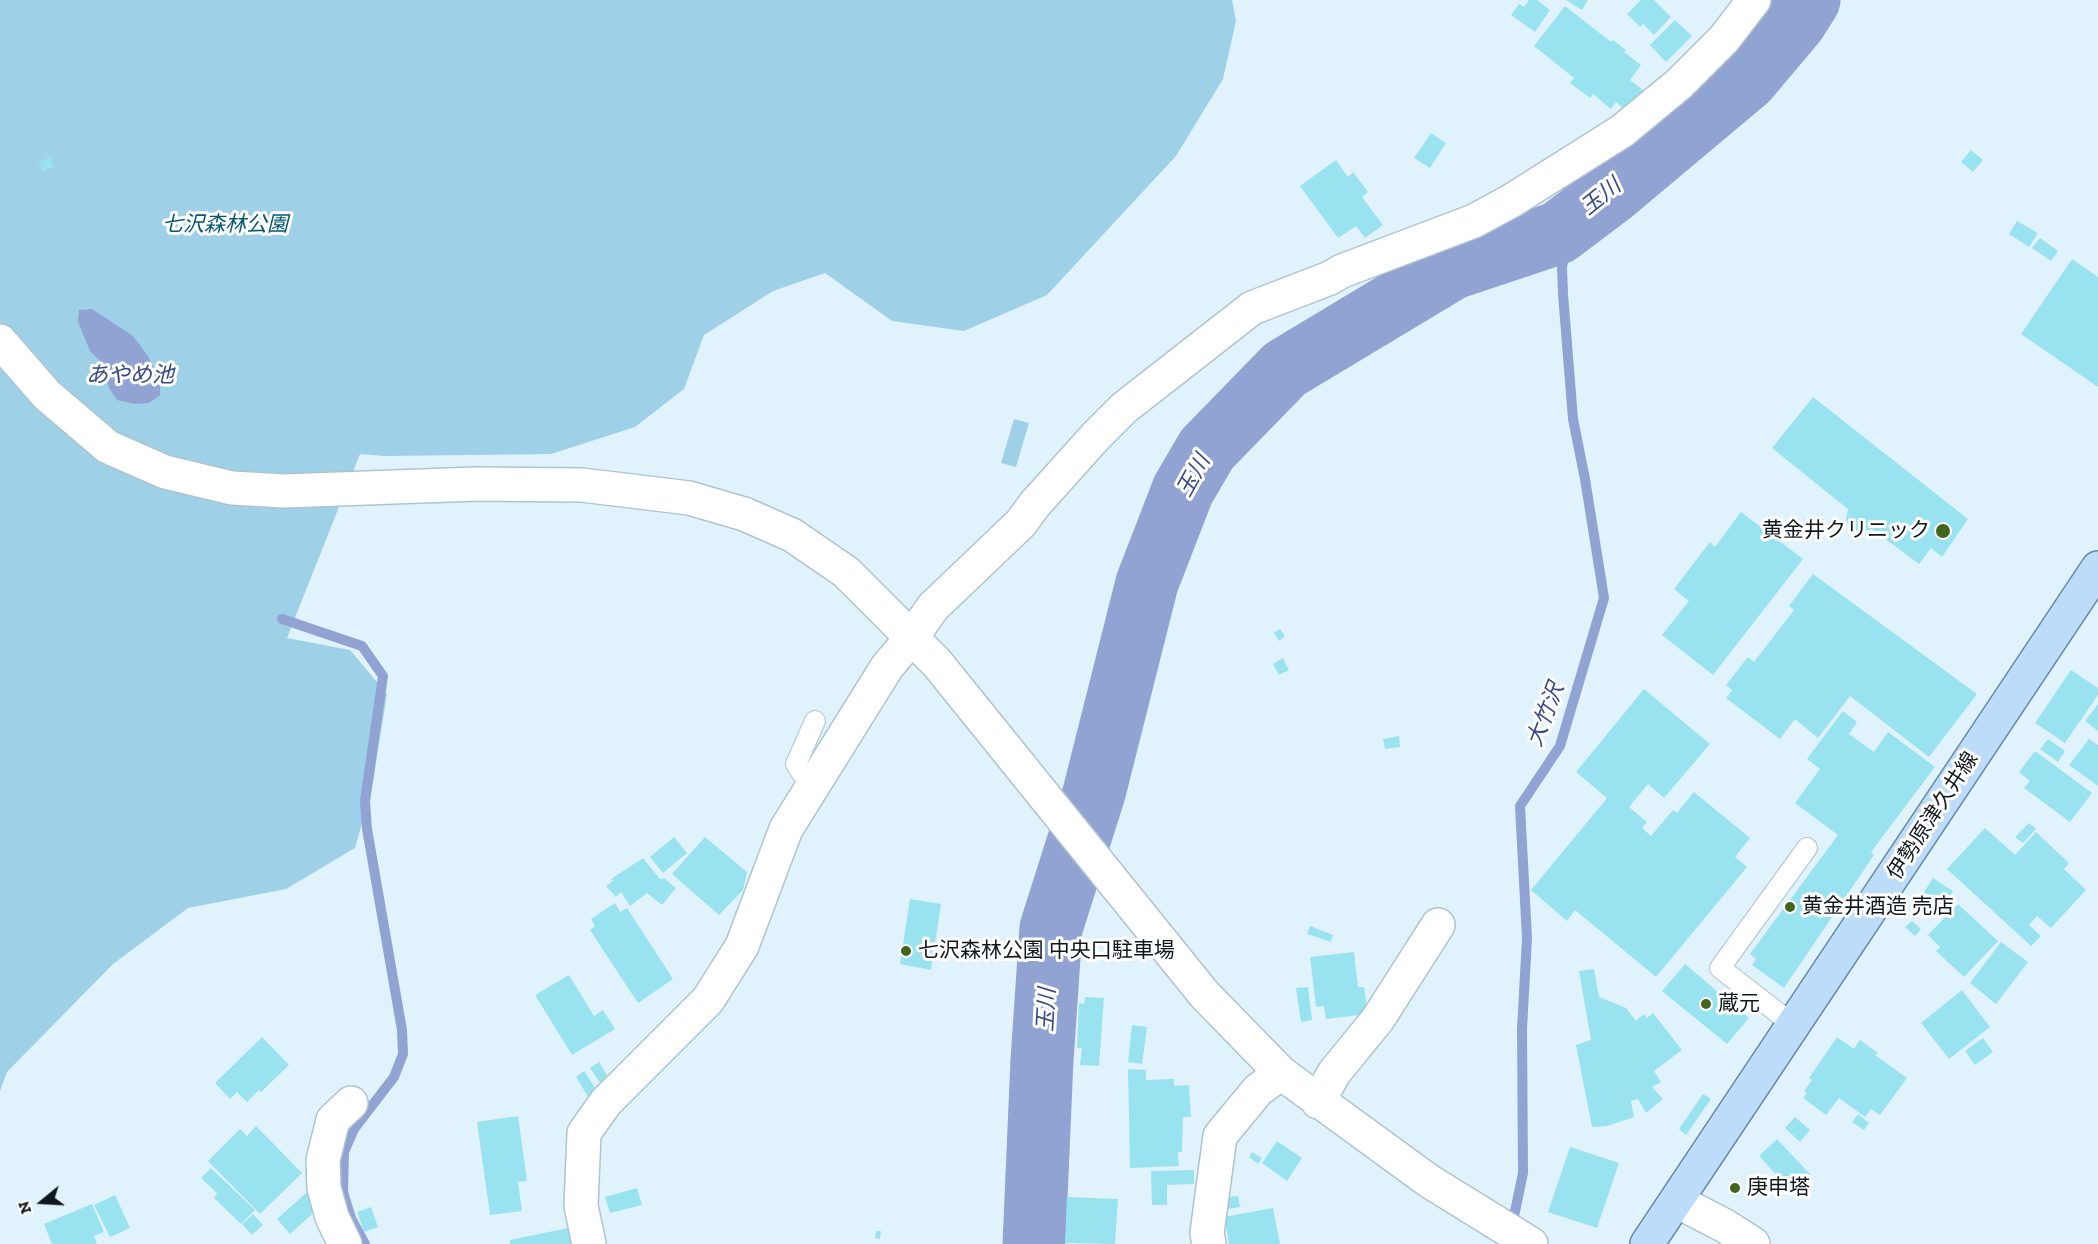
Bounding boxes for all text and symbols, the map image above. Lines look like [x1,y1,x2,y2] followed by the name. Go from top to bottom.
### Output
[1576,173,1626,221] water label: 玉川
[162,212,288,238] park label: 七沢森林公園
[86,363,174,389] water label: あやめ池
[1172,450,1216,502] water label: 玉川
[1762,518,1930,544] place label: 黄金井クリニック
[1934,522,1952,540] marker: 黄金井クリニック
[1522,679,1570,751] water label: 大竹沢
[1882,747,1984,885] street label: 伊勢原津久井線
[1802,894,1954,920] place label: 黄金井酒造 売店
[1783,900,1797,914] marker: 黄金井酒造 売店
[918,938,1175,964] place label: 七沢森林公園 中央口駐車場
[899,944,913,958] marker: 七沢森林公園 中央口駐車場
[1033,987,1061,1033] water label: 玉川
[1718,991,1760,1017] place label: 蔵元
[1699,997,1713,1011] marker: 蔵元
[12,1172,72,1232] north arrow
[1747,1175,1810,1201] place label: 庚申塔
[1728,1181,1742,1195] marker: 庚申塔
[13,1199,35,1216] text: N

